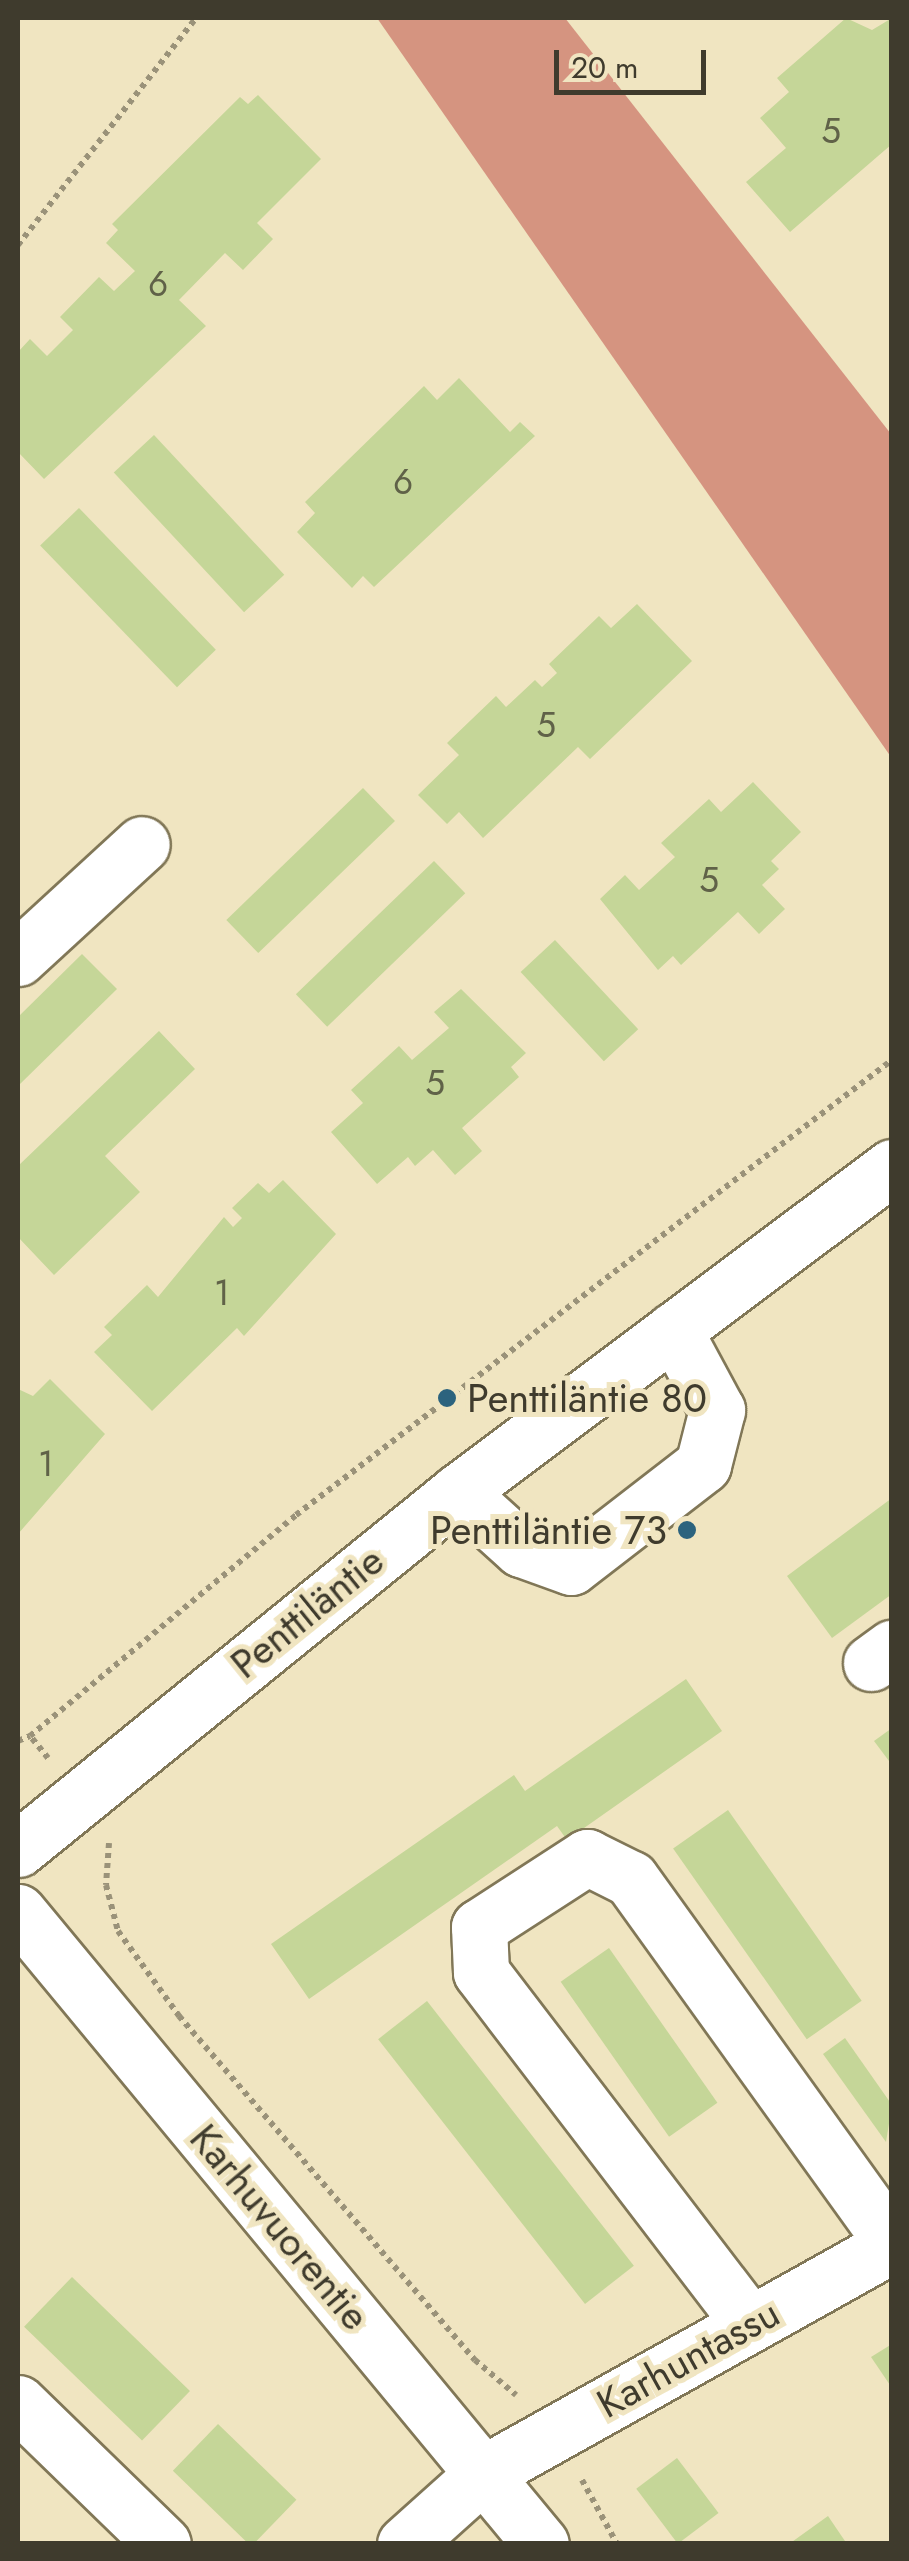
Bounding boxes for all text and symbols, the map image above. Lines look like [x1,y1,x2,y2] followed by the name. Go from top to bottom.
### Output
[559,30,712,92] scale bar
[571,46,638,89] text: 20 m
[821,110,841,152] house number: 5
[148,263,168,305] house number: 6
[393,461,413,503] house number: 6
[536,704,556,746] house number: 5
[699,859,719,901] house number: 5
[425,1062,445,1104] house number: 5
[214,1272,230,1314] house number: 1
[467,1374,707,1422] place label: Penttiläntie 80
[436,1387,458,1409] marker: Penttiläntie 80
[38,1443,54,1485] house number: 1
[430,1506,667,1554] place label: Penttiläntie 73
[676,1519,698,1541] marker: Penttiläntie 73
[221,1536,393,1688] street label: Penttiläntie
[180,2115,380,2339] street label: Karhuvuorentie
[589,2288,787,2428] street label: Karhuntassu

